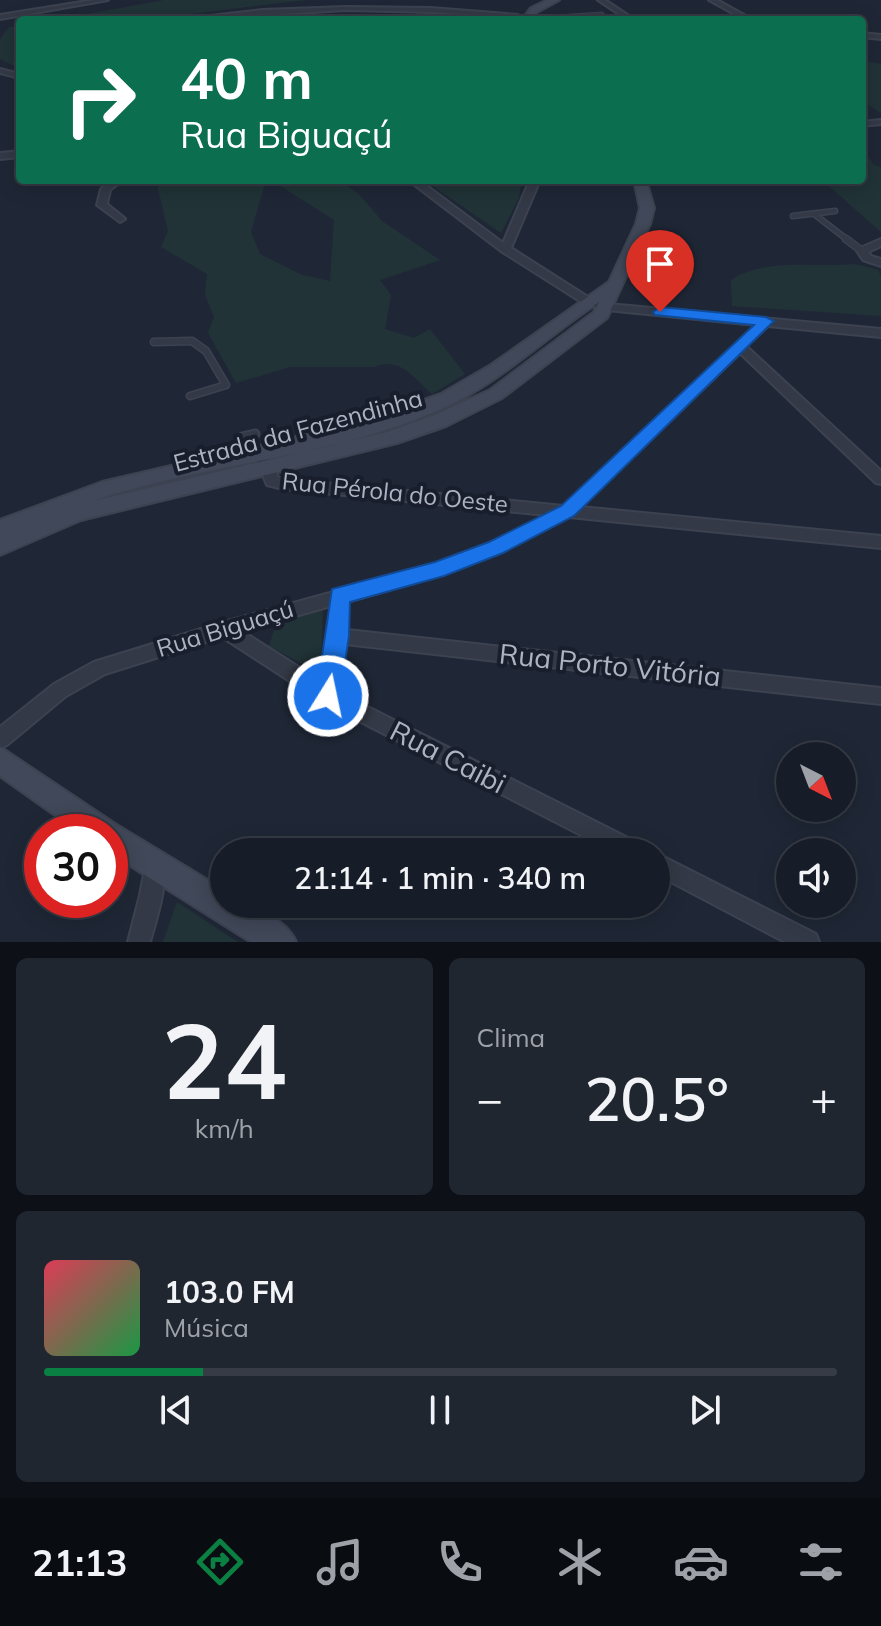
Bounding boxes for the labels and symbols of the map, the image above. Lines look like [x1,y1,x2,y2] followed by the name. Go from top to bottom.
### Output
[626,230,694,312] pin
[170,382,426,478] street label: Estrada da Fazendinha
[281,465,510,519] street label: Rua Pérola do Oeste
[153,593,297,663] street label: Rua Biguaçú
[498,635,723,694] street label: Rua Porto Vitória
[286,654,370,738] position arrow
[384,713,512,801] street label: Rua Caibi
[776,742,856,822] north arrow
[24,814,128,918] speed limit sign: 30

